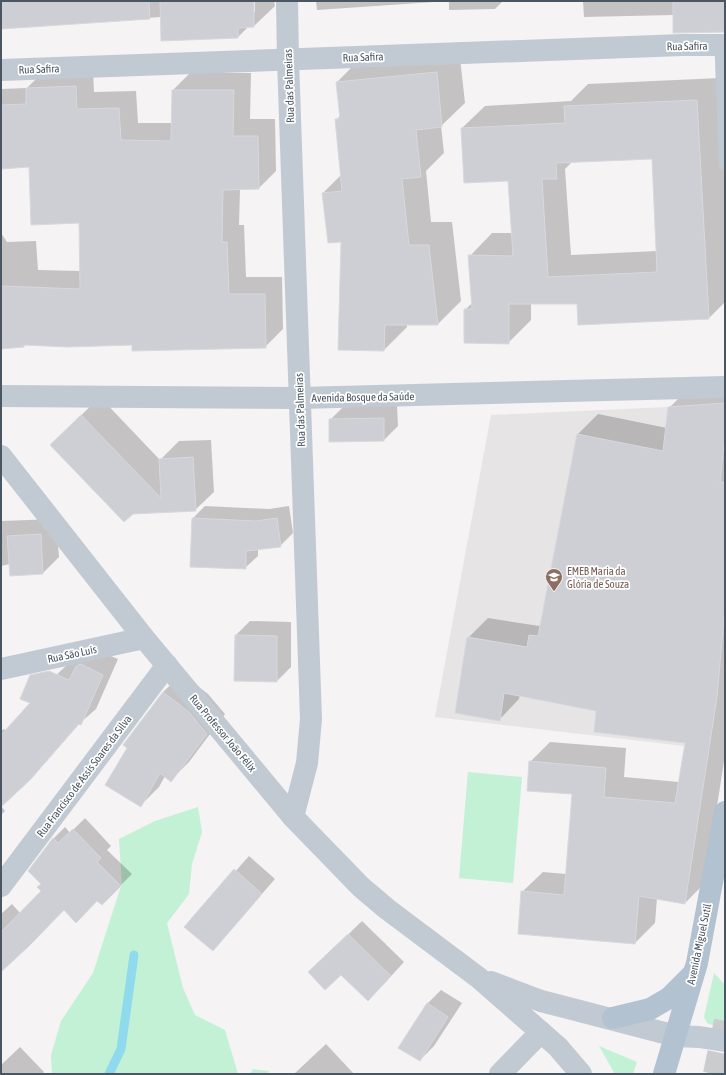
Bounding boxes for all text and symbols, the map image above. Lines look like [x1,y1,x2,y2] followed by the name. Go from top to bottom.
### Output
[666,40,708,52] street label: Rua Safira
[282,49,296,123] street label: Rua das Palmeiras
[342,50,384,64] street label: Rua Safira
[18,62,60,76] street label: Rua Safira
[293,373,307,447] street label: Rua das Palmeiras
[311,390,415,404] street label: Avenida Bosque da Saúde
[567,565,629,590] place label: EMEB Maria da Glória de Souza
[544,567,564,592] school or university icon: EMEB Maria da Glória de Souza
[46,643,98,665] street label: Rua São Luís
[187,692,259,774] street label: Rua Professor João Félix
[34,713,134,839] street label: Rua Francisco de Assis Soares da Silva
[685,902,713,986] street label: Avenida Miguel Sutil

